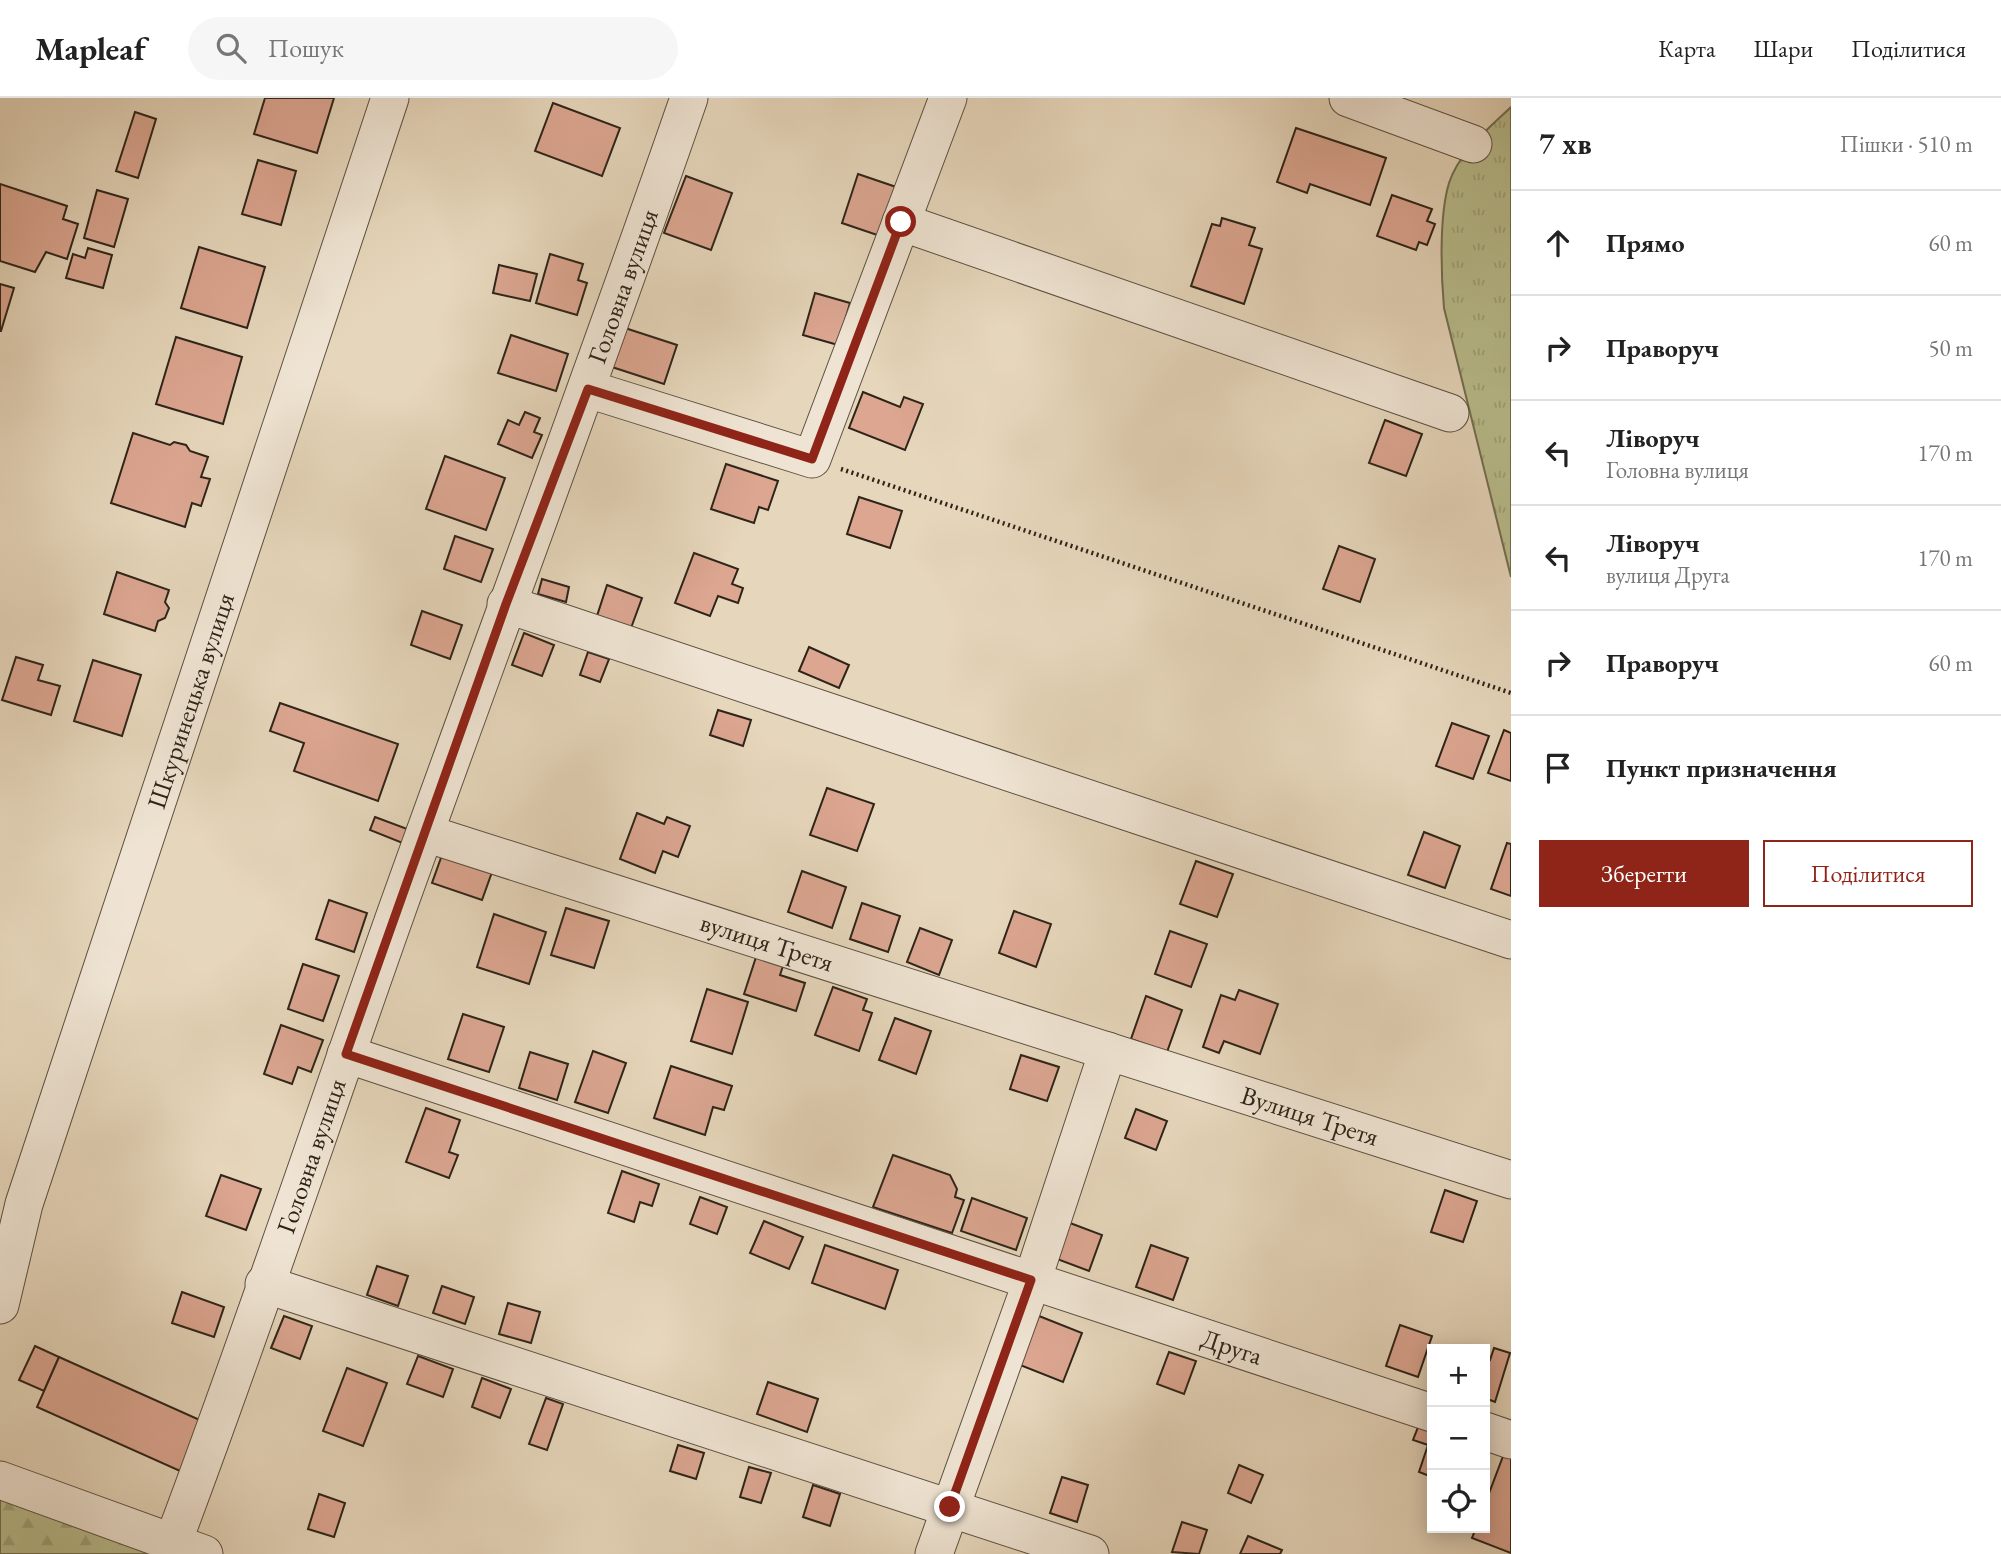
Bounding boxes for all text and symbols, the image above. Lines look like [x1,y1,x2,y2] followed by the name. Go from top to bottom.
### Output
[188,17,678,80] search box
[35,27,146,70] text: Mapleaf
[212,29,250,67] icon: search
[268,31,344,65] text: Пошук
[1658,33,1716,64] text: Карта
[1754,33,1813,64] text: Шари
[1851,33,1966,64] text: Поділитися
[1539,124,1592,163] text: 7 хв
[1840,129,1973,159] text: Пішки · 510 m
[580,204,666,368] street label: Головна вулиця
[885,206,916,237] route start
[1539,224,1577,262] icon: ahead
[1606,226,1685,260] text: Прямо
[1928,228,1973,258] text: 60 m
[1539,329,1577,367] icon: right
[1606,331,1719,365] text: Праворуч
[1928,333,1973,363] text: 50 m
[1606,421,1700,455] text: Ліворуч
[1539,434,1577,472] icon: left
[1917,438,1973,468] text: 170 m
[1606,455,1749,485] text: Головна вулиця
[1606,526,1700,560] text: Ліворуч
[1539,539,1577,577] icon: left
[1917,543,1973,573] text: 170 m
[1606,560,1730,590] text: вулиця Друга
[139,588,242,813] street label: Шкуринецька вулиця
[1539,644,1577,682] icon: right
[1606,646,1719,680] text: Праворуч
[1928,648,1973,678] text: 60 m
[1539,749,1577,787] icon: arrive
[1606,751,1837,785] text: Пункт призначення
[1539,840,1749,907] button: Зберегти
[1763,840,1973,907] button: Поділитися
[696,905,838,979] street label: вулиця Третя
[269,1074,354,1238] street label: Головна вулиця
[1237,1078,1383,1154] street label: Вулиця Третя
[1197,1321,1267,1373] street label: Друга
[1427,1344,1490,1533] map controls
[1427,1344,1490,1407] button: +
[1427,1407,1490,1470] button: −
[1427,1470,1490,1533] button: locate
[934,1491,965,1522] route end

